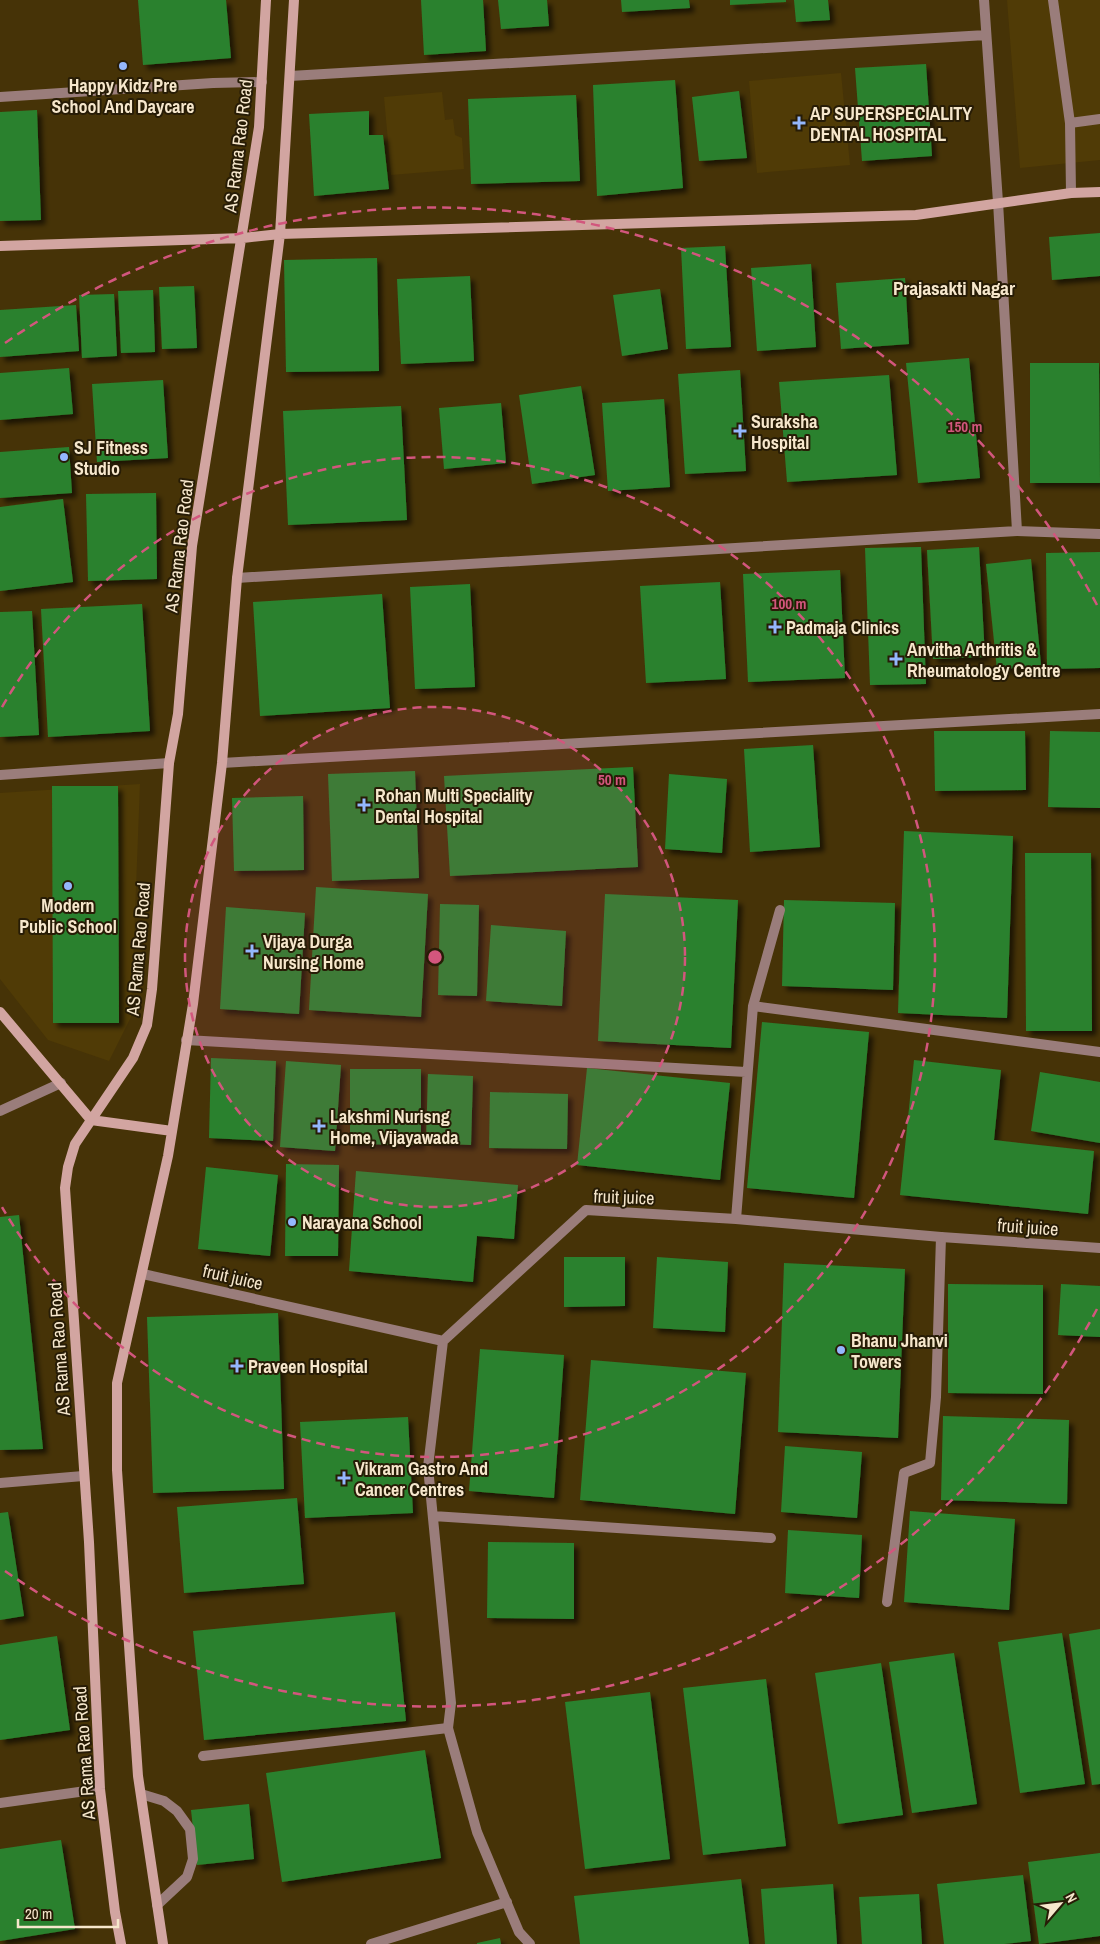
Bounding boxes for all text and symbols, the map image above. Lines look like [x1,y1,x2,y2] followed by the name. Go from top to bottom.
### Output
[117,60,129,72] marker: Happy Kidz Pre School And Daycare
[51,73,195,119] place label: Happy Kidz Pre School And Daycare
[217,78,259,215] street label: AS Rama Rao Road
[810,101,972,147] place label: AP SUPERSPECIALITY DENTAL HOSPITAL
[792,116,806,130] marker: AP SUPERSPECIALITY DENTAL HOSPITAL
[893,275,1015,301] district label: Prajasakti Nagar
[751,409,818,455] place label: Suraksha Hospital
[948,416,982,437] text: 150 m
[733,424,747,438] marker: Suraksha Hospital
[74,435,148,481] place label: SJ Fitness Studio
[58,451,70,463] marker: SJ Fitness Studio
[158,478,200,615] street label: AS Rama Rao Road
[772,593,806,614] text: 100 m
[786,615,899,640] place label: Padmaja Clinics
[768,620,782,634] marker: Padmaja Clinics
[907,637,1060,683] place label: Anvitha Arthritis & Rheumatology Centre
[889,652,903,666] marker: Anvitha Arthritis & Rheumatology Centre
[598,769,626,790] text: 50 m
[375,783,533,829] place label: Rohan Multi Speciality Dental Hospital
[357,798,371,812] marker: Rohan Multi Speciality Dental Hospital
[62,880,74,892] marker: Modern Public School
[120,881,156,1018] street label: AS Rama Rao Road
[19,893,117,939] place label: Modern Public School
[263,929,364,975] place label: Vijaya Durga Nursing Home
[245,944,259,958] marker: Vijaya Durga Nursing Home
[426,948,444,966] centre of rings
[330,1104,459,1150] place label: Lakshmi Nurisng Home, Vijayawada
[312,1119,326,1133] marker: Lakshmi Nurisng Home, Vijayawada
[593,1183,655,1211] street label: fruit juice
[302,1210,422,1235] place label: Narayana School
[997,1212,1059,1242] street label: fruit juice
[286,1216,298,1228] marker: Narayana School
[201,1258,265,1296] street label: fruit juice
[42,1281,76,1418] street label: AS Rama Rao Road
[851,1328,948,1374] place label: Bhanu Jhanvi Towers
[835,1344,847,1356] marker: Bhanu Jhanvi Towers
[248,1354,368,1379] place label: Praveen Hospital
[230,1359,244,1373] marker: Praveen Hospital
[355,1456,488,1502] place label: Vikram Gastro And Cancer Centres
[337,1471,351,1485] marker: Vikram Gastro And Cancer Centres
[67,1685,101,1822] street label: AS Rama Rao Road
[1035,1879,1085,1929] north arrow
[1062,1890,1081,1906] text: N
[18,1896,118,1928] scale bar
[25,1903,52,1924] text: 20 m

